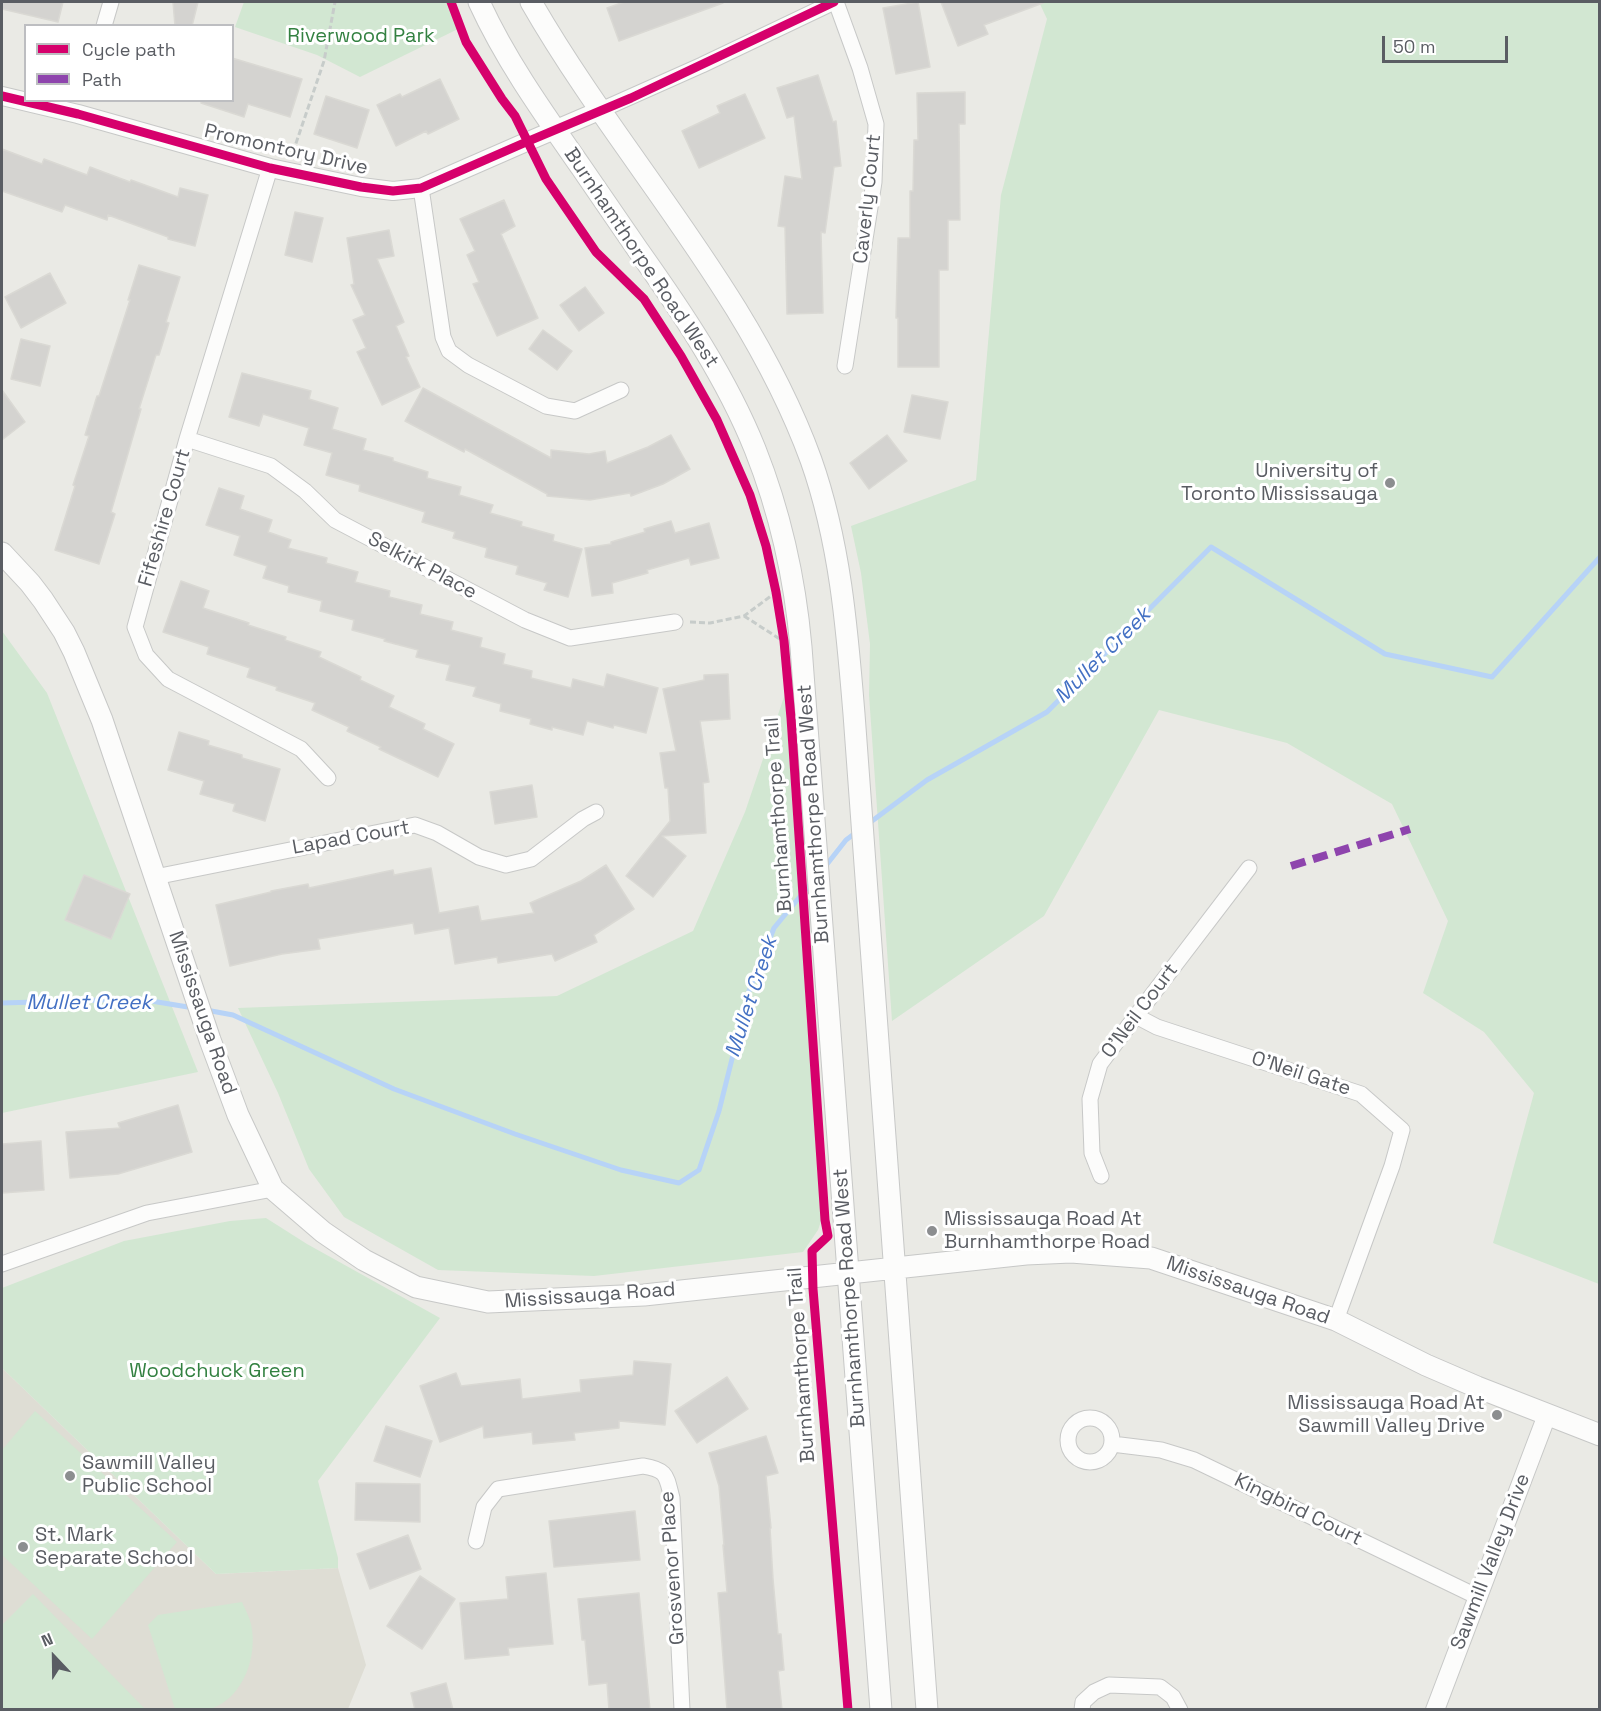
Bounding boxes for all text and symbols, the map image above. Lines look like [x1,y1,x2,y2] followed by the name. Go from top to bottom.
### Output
[24,24,234,102] legend
[1385,24,1511,62] scale bar
[287,25,435,49] park label: Riverwood Park
[1393,35,1435,58] text: 50 m
[82,38,176,61] text: Cycle path
[82,68,122,91] text: Path
[202,120,370,180] street label: Promontory Drive
[849,133,887,265] street label: Caverly Court
[558,144,724,372] street label: Burnhamthorpe Road West
[134,446,196,590] street label: Fifeshire Court
[1181,460,1378,507] place label: University of Toronto Mississauga
[1383,476,1397,490] marker: University of Toronto Mississauga
[363,527,481,605] street label: Selkirk Place
[1050,603,1156,709] water label: Mullet Creek
[793,683,835,945] street label: Burnhamthorpe Road West
[760,716,798,914] street label: Burnhamthorpe Trail
[290,816,412,860] street label: Lapad Court
[163,928,241,1098] street label: Mississauga Road
[721,933,783,1061] water label: Mullet Creek
[1097,959,1183,1063] street label: O'Neil Court
[26,990,152,1016] water label: Mullet Creek
[1248,1047,1354,1101] street label: O'Neil Gate
[829,1167,871,1429] street label: Burnhamthorpe Road West
[944,1208,1150,1255] place label: Mississauga Road At Burnhamthorpe Road
[925,1224,939,1238] marker: Mississauga Road At Burnhamthorpe Road
[1163,1252,1333,1330] street label: Mississauga Road
[783,1266,821,1464] street label: Burnhamthorpe Trail
[504,1278,676,1314] street label: Mississauga Road
[129,1360,305,1384] park label: Woodchuck Green
[1287,1392,1485,1439] place label: Mississauga Road At Sawmill Valley Drive
[1490,1408,1504,1422] marker: Mississauga Road At Sawmill Valley Drive
[82,1452,216,1499] place label: Sawmill Valley Public School
[63,1469,77,1483] marker: Sawmill Valley Public School
[1230,1469,1366,1551] street label: Kingbird Court
[1446,1471,1536,1653] street label: Sawmill Valley Drive
[656,1490,690,1646] street label: Grosvenor Place
[35,1524,193,1571] place label: St. Mark Separate School
[16,1540,30,1554] marker: St. Mark Separate School
[24,1627,84,1687] north arrow
[38,1628,56,1652] text: N

